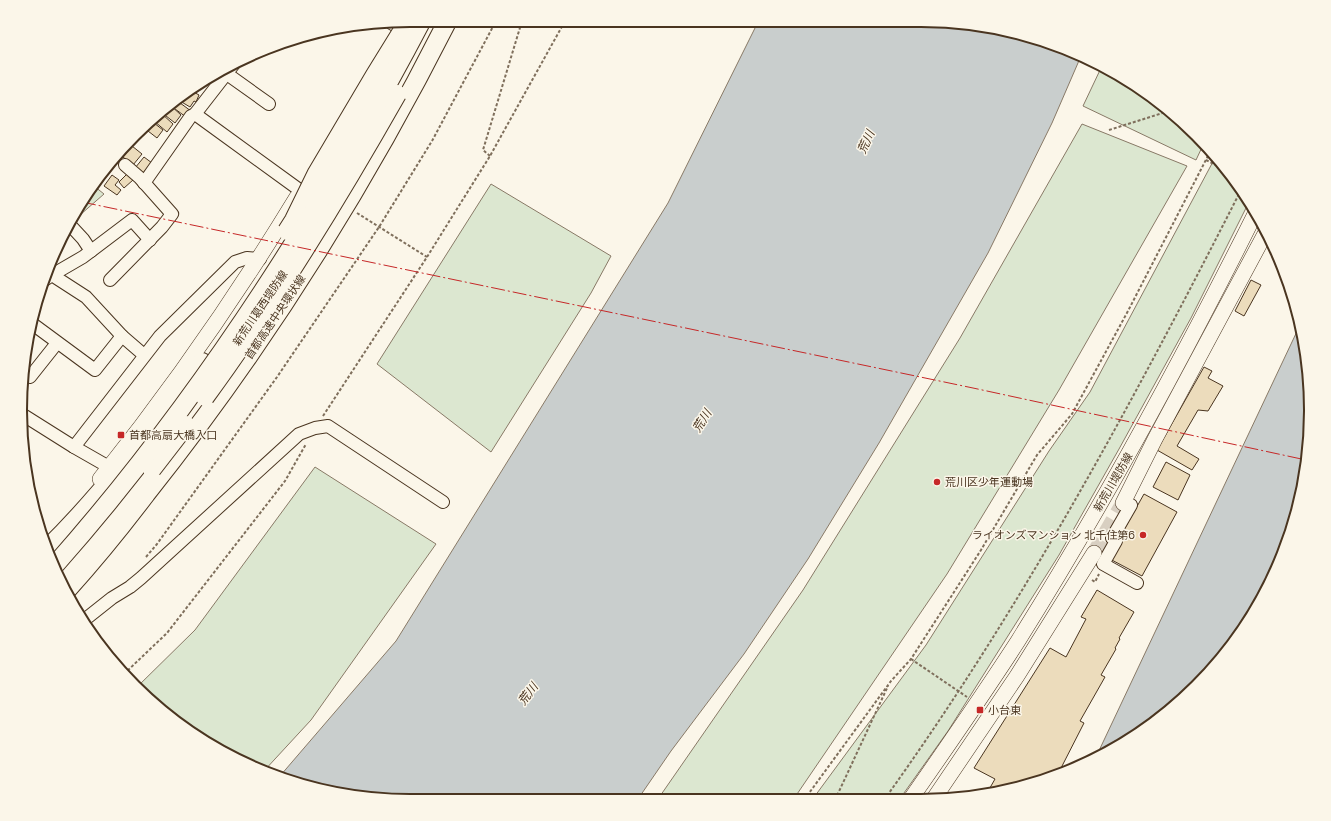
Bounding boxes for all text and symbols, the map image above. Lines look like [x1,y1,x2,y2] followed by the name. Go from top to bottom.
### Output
[854,126,879,156] water label: 荒川
[230,268,290,348] street label: 新荒川葛西堤防線
[242,272,308,362] street label: 首都高速中央環状線
[689,405,716,435] water label: 荒川
[129,428,217,442] place label: 首都高扇大橋入口
[116,430,126,440] marker: 首都高扇大橋入口
[1090,450,1136,514] street label: 新荒川堤防線
[945,475,1033,489] place label: 荒川区少年運動場
[932,477,942,487] marker: 荒川区少年運動場
[972,528,1135,542] place label: ライオンズマンション 北千住第6
[1138,530,1148,540] marker: ライオンズマンション 北千住第6
[514,678,543,708] water label: 荒川
[988,703,1021,717] place label: 小台東
[975,705,985,715] marker: 小台東

